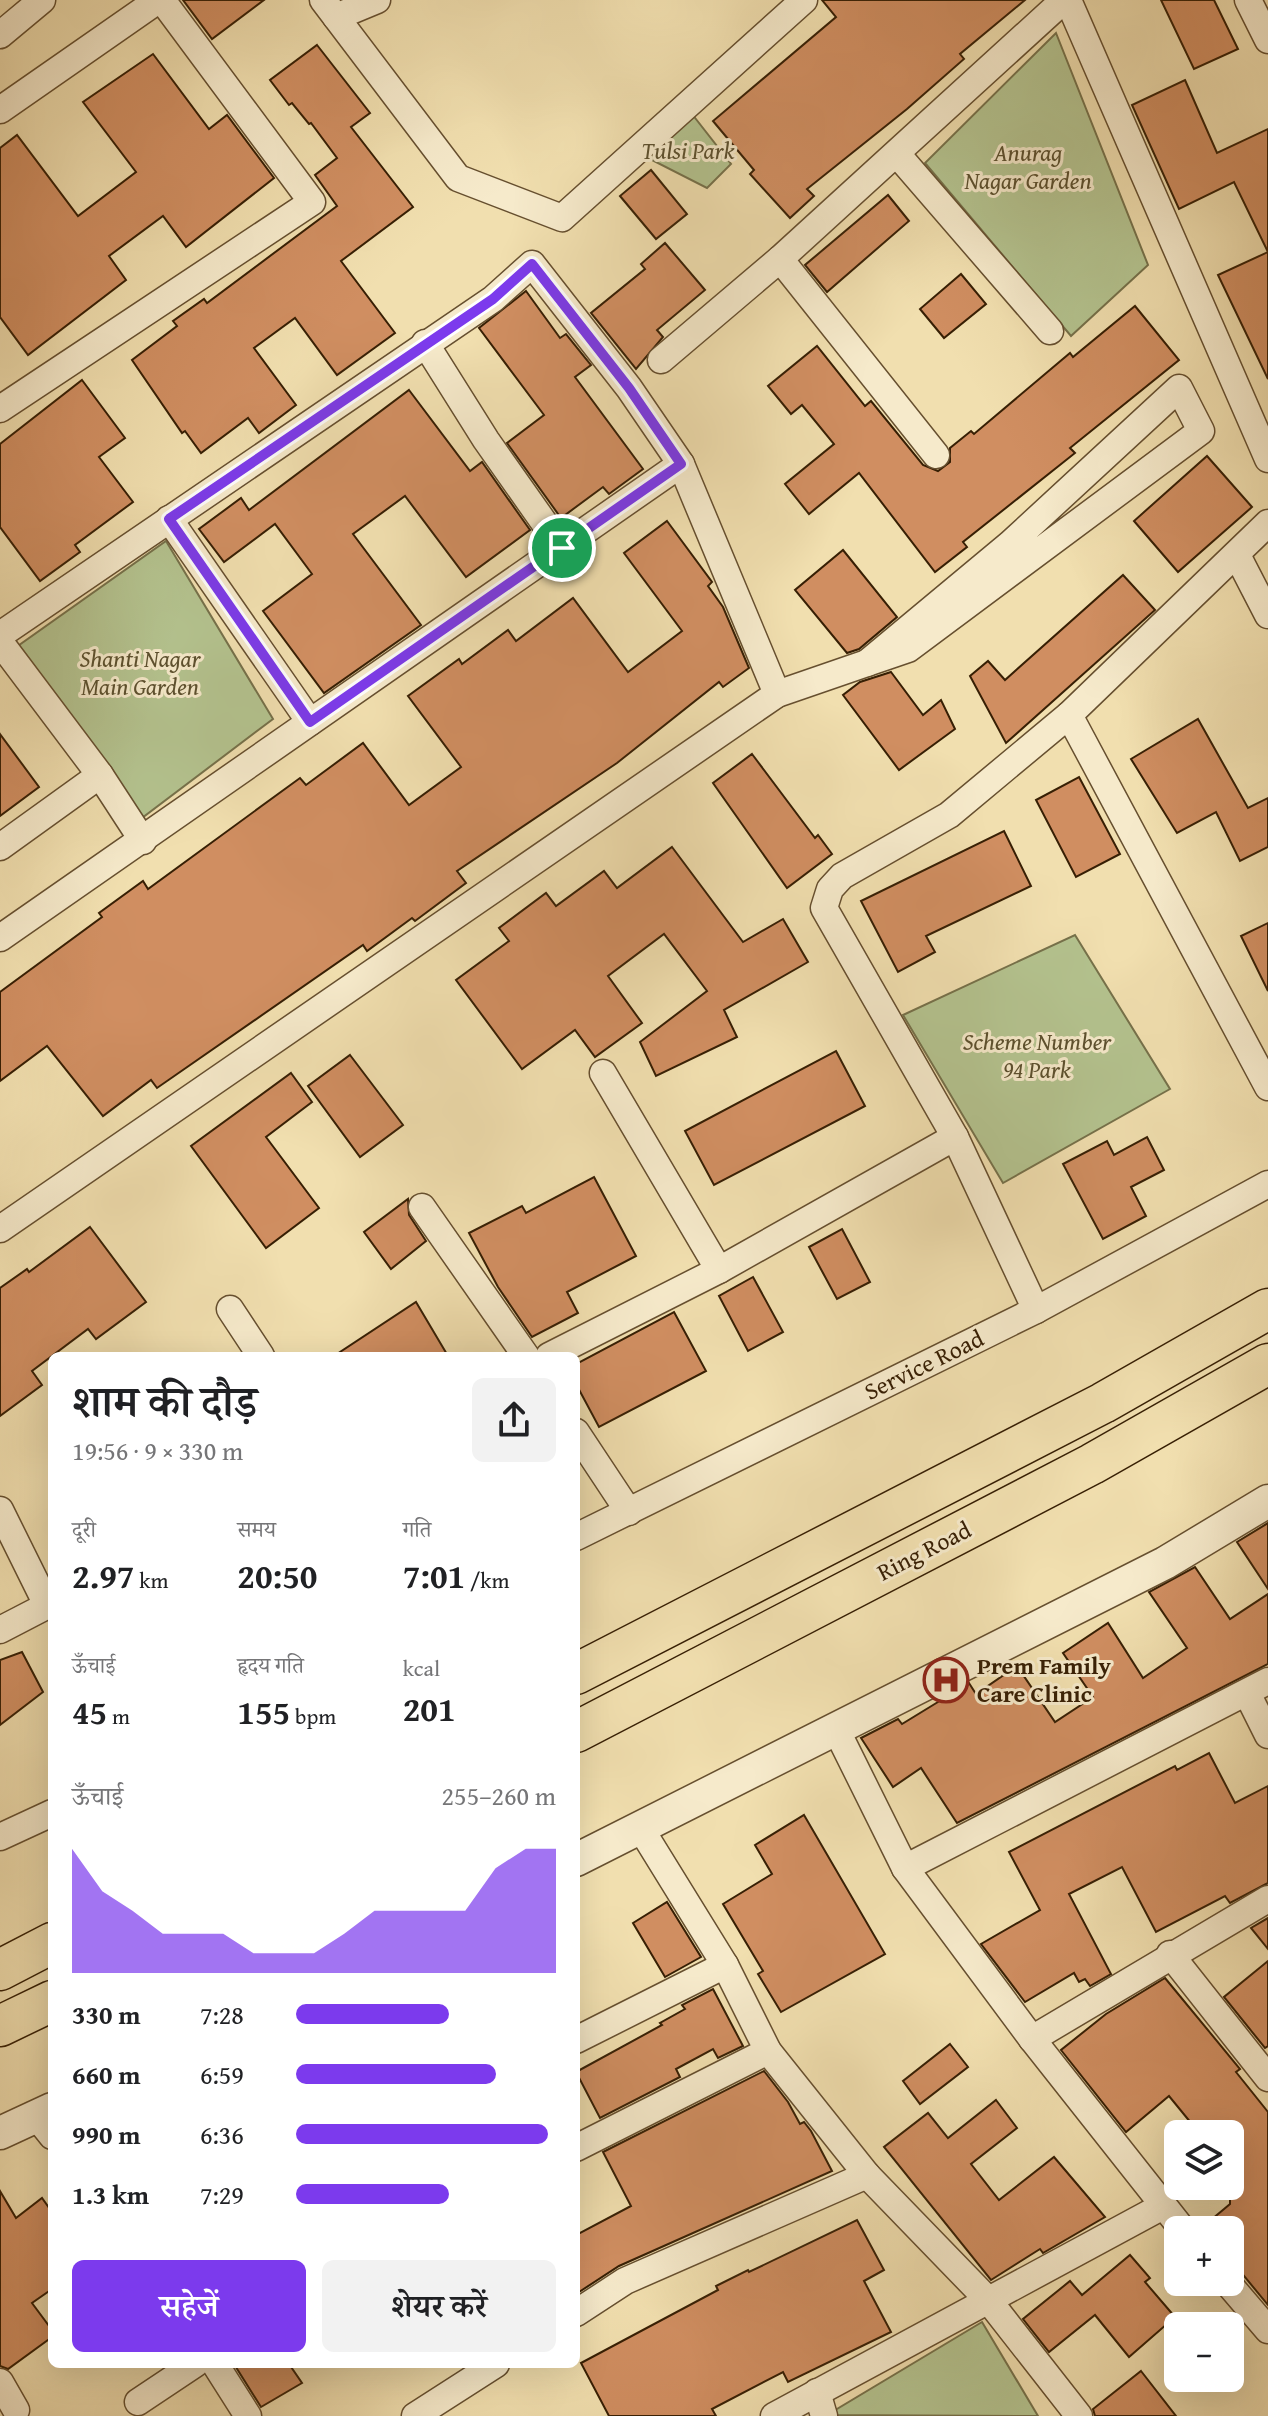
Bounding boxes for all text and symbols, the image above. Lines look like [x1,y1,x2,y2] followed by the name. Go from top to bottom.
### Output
[641,133,735,168] park label: Tulsi Park
[963,135,1092,198] park label: Anurag Nagar Garden
[528,514,596,582] pin
[540,526,584,570] icon: arrive
[79,641,202,704] park label: Shanti Nagar Main Garden
[963,1024,1112,1087] park label: Scheme Number 94 Park
[858,1320,990,1409] street label: Service Road
[72,1369,257,1433] text: शाम की दौड़
[472,1378,556,1462] button: share
[72,1431,243,1470] text: 19:56 · 9 × 330 m
[871,1512,977,1589] street label: Ring Road
[72,1513,96,1545] text: दूरी
[237,1513,276,1545] text: समय
[403,1513,431,1545] text: गति
[72,1551,134,1600] text: 2.97
[237,1551,317,1600] text: 20:50
[403,1551,465,1600] text: 7:01
[134,1564,168,1596] text: km
[465,1564,510,1596] text: /km
[977,1648,1111,1711] place label: Prem Family Care Clinic
[72,1649,115,1681] text: ऊँचाई
[237,1649,304,1681] text: हृदय गति
[403,1652,440,1684] text: kcal
[922,1656,970,1704] hospital icon: Prem Family Care Clinic
[403,1684,456,1733] text: 201
[72,1687,107,1736] text: 45
[237,1687,290,1736] text: 155
[107,1700,130,1732] text: m
[290,1700,336,1732] text: bpm
[72,1776,123,1815] text: ऊँचाई
[442,1776,556,1815] text: 255–260 m
[72,1995,140,2034] text: 330 m
[200,1995,244,2034] text: 7:28
[72,2055,140,2094] text: 660 m
[200,2055,244,2094] text: 6:59
[72,2115,140,2154] text: 990 m
[200,2115,244,2154] text: 6:36
[1164,2120,1244,2392] map controls
[1164,2120,1244,2200] button: layers
[72,2175,149,2214] text: 1.3 km
[200,2175,244,2214] text: 7:29
[1164,2216,1244,2296] button: +
[72,2260,306,2352] button: सहेजें
[322,2260,556,2352] button: शेयर करें
[1164,2312,1244,2392] button: −

